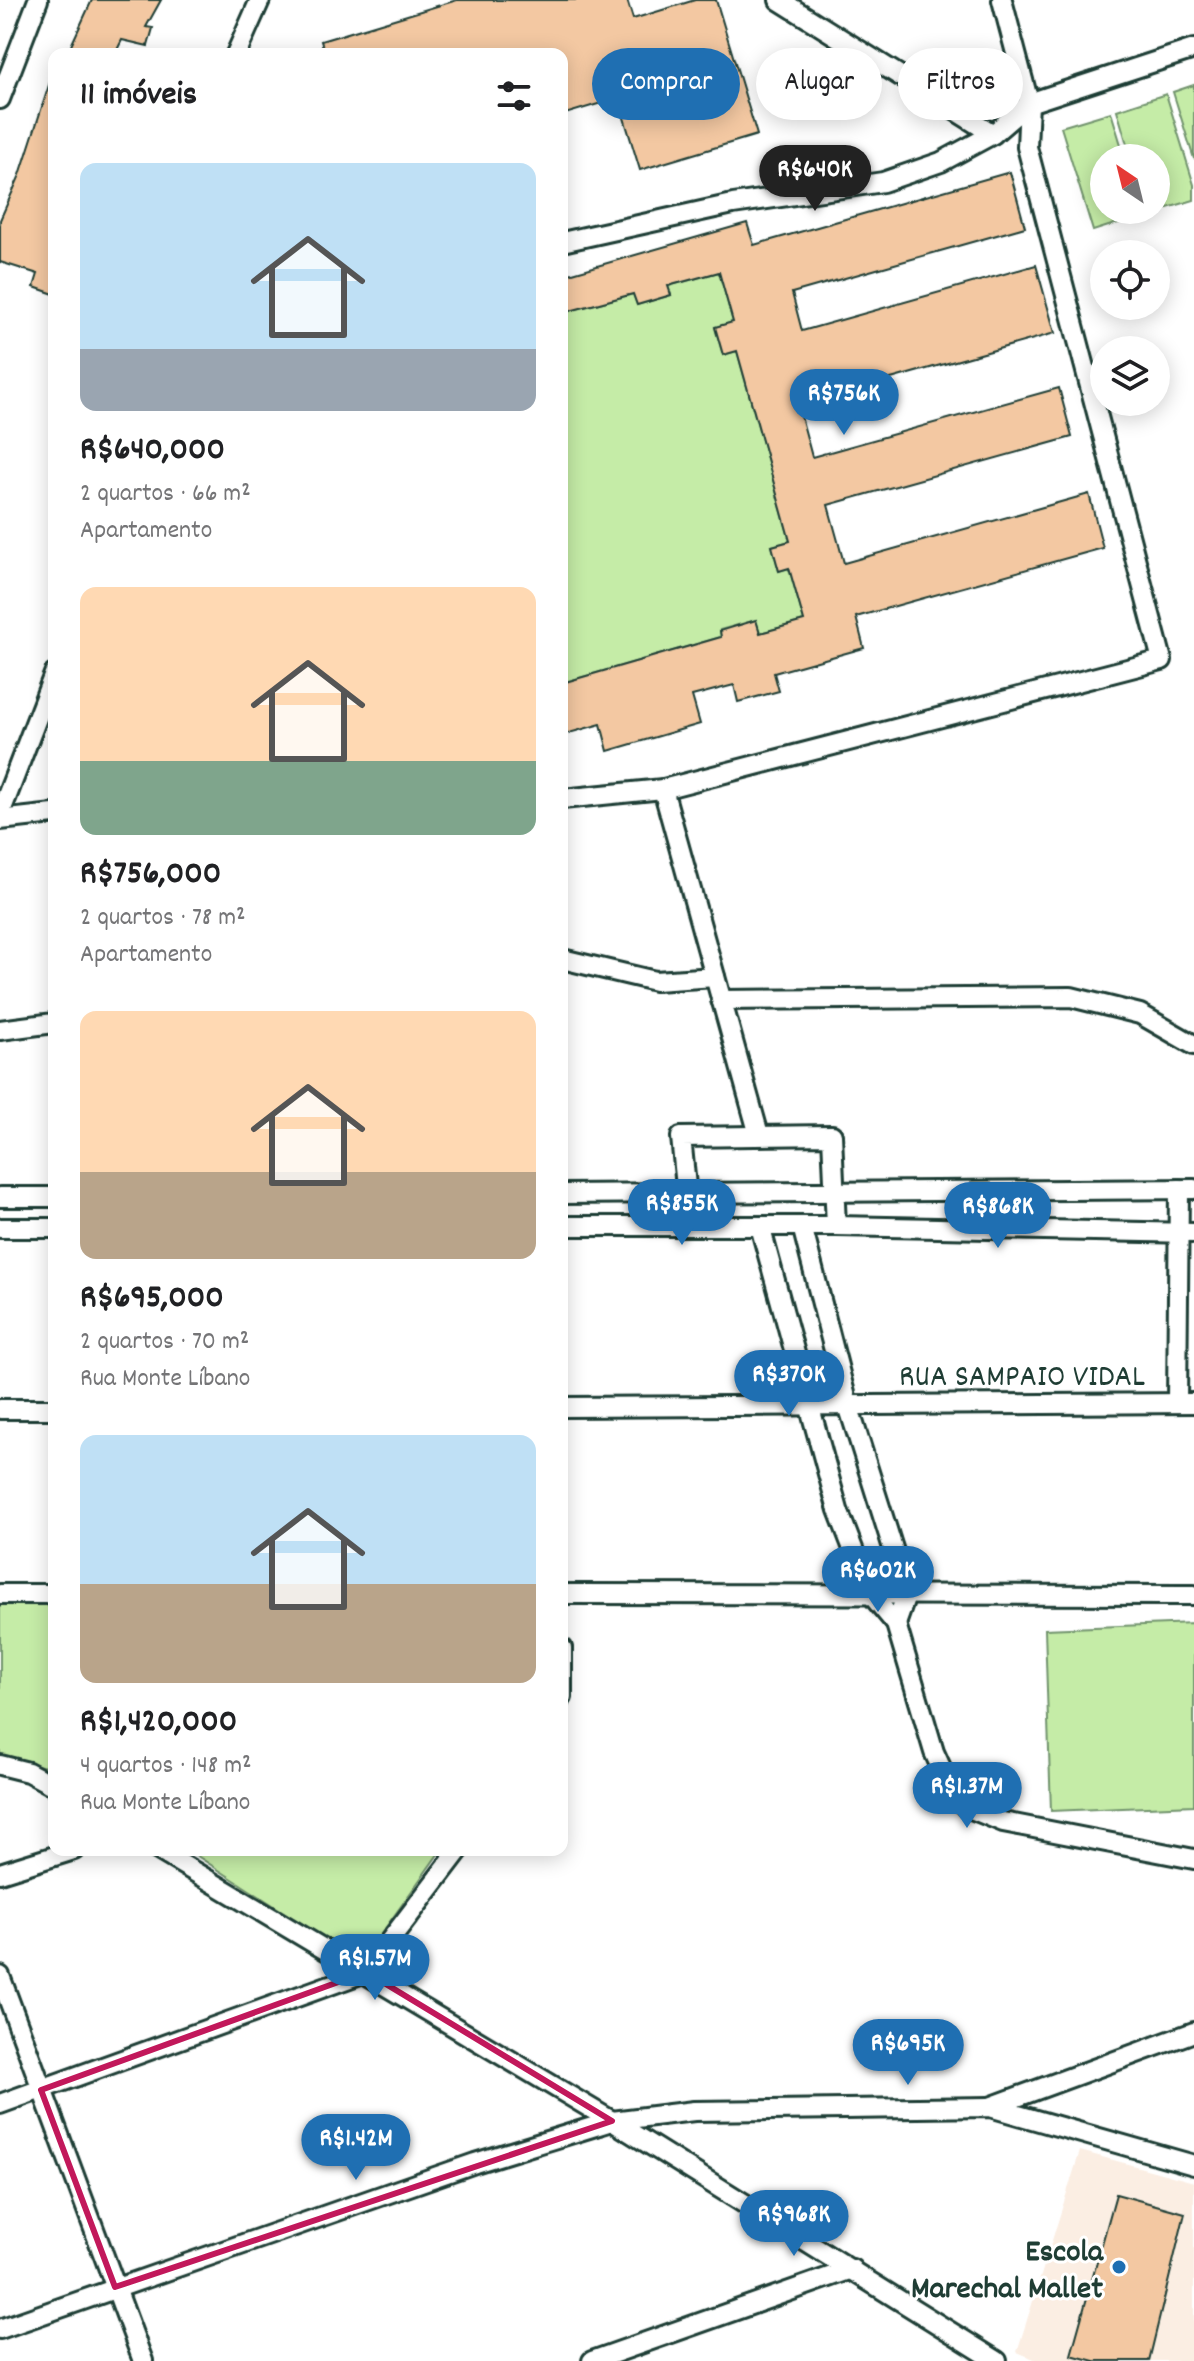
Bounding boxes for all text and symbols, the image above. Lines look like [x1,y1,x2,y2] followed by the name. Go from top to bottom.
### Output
[592,48,740,120] chip: Comprar
[756,48,882,120] chip: Alugar
[898,48,1023,120] chip: Filtros
[80,72,197,121] text: 11 imóveis
[492,74,536,118] icon: filters
[1090,144,1170,224] north arrow
[1090,144,1170,416] map controls
[750,145,880,213] pin: R$640K
[777,152,853,189] text: R$640K
[236,215,380,359] icon: home
[1090,240,1170,320] button: locate
[1090,336,1170,416] button: layers
[779,369,909,437] pin: R$756K
[808,376,880,413] text: R$756K
[80,427,225,476] text: R$640,000
[80,476,251,513] text: 2 quartos · 66 m²
[80,513,212,550] text: Apartamento
[236,639,380,783] icon: home
[80,851,221,900] text: R$756,000
[80,900,246,937] text: 2 quartos · 78 m²
[80,937,212,974] text: Apartamento
[236,1063,380,1207] icon: home
[617,1179,747,1247] pin: R$855K
[933,1182,1063,1250] pin: R$868K
[646,1186,718,1223] text: R$855K
[962,1189,1034,1226] text: R$868K
[80,1275,224,1324] text: R$695,000
[80,1324,249,1361] text: 2 quartos · 70 m²
[724,1350,854,1418] pin: R$370K
[899,1356,1145,1402] street label: RUA SAMPAIO VIDAL
[752,1357,826,1394] text: R$370K
[80,1361,250,1398] text: Rua Monte Líbano
[236,1487,380,1631] icon: home
[813,1546,943,1614] pin: R$602K
[840,1553,916,1590] text: R$602K
[80,1699,237,1748] text: R$1,420,000
[80,1748,252,1785] text: 4 quartos · 148 m²
[893,1762,1041,1830] pin: R$1.37M
[931,1769,1003,1806] text: R$1.37M
[80,1785,250,1822] text: Rua Monte Líbano
[301,1934,449,2002] pin: R$1.57M
[338,1941,412,1978] text: R$1.57M
[843,2019,973,2087] pin: R$695K
[871,2026,945,2063] text: R$695K
[282,2114,430,2182] pin: R$1.42M
[319,2121,393,2158] text: R$1.42M
[729,2190,859,2258] pin: R$968K
[758,2197,830,2234] text: R$968K
[911,2231,1104,2314] place label: Escola Marechal Mallet
[1110,2258,1128,2276] marker: Escola Marechal Mallet

